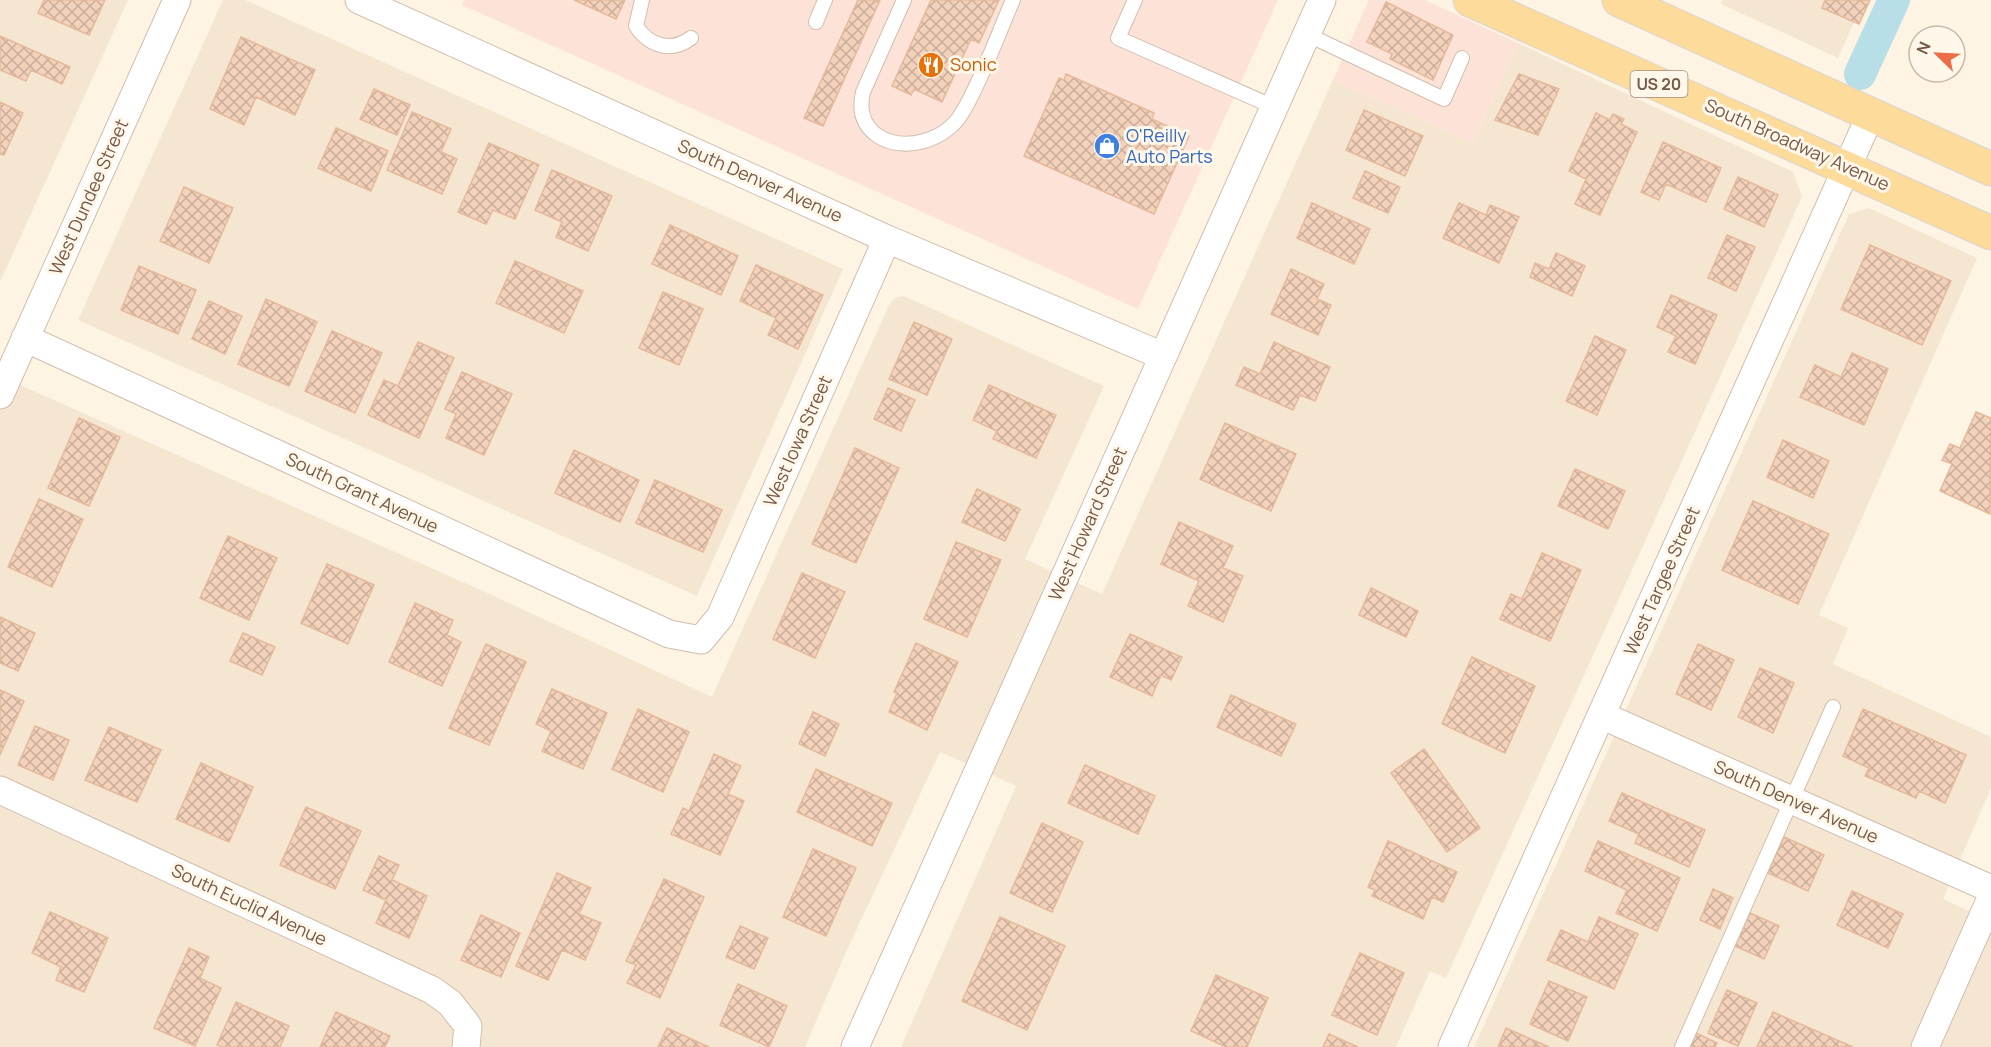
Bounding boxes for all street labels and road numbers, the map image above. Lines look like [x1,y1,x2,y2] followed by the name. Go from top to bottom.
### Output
[1630,71,1688,97] road number: US 20
[1701,92,1894,196] street label: South Broadway Avenue
[43,115,133,278] street label: West Dundee Street
[674,133,847,227] street label: South Denver Avenue
[757,371,837,510] street label: West Iowa Street
[1042,443,1132,604] street label: West Howard Street
[282,446,443,538] street label: South Grant Avenue
[1618,502,1705,659] street label: West Targee Street
[1710,754,1883,848] street label: South Denver Avenue
[168,858,331,951] street label: South Euclid Avenue

